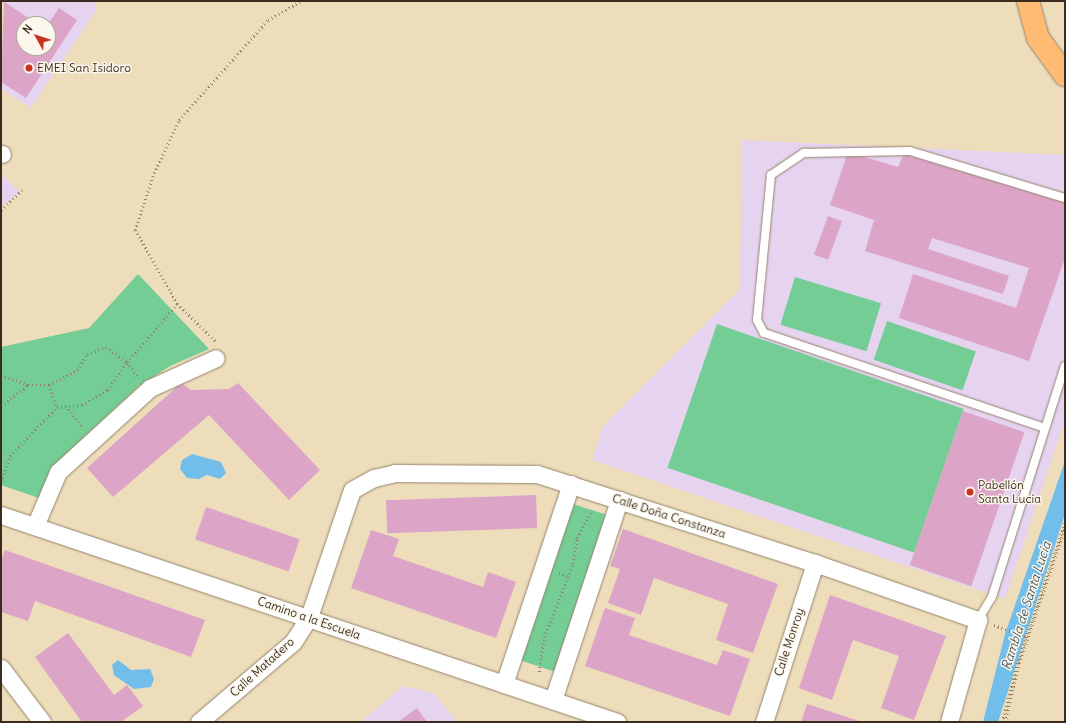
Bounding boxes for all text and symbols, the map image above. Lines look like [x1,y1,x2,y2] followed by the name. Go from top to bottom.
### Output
[16,16,56,56] north arrow
[20,22,35,36] text: N
[37,61,131,75] place label: EMEI San Isidoro
[24,63,34,73] marker: EMEI San Isidoro
[978,478,1041,506] place label: Pabellón Santa Lucía
[965,487,975,497] marker: Pabellón Santa Lucía
[610,491,728,541] street label: Calle Doña Constanza
[999,540,1055,672] water label: Rambla de Santa Lucía
[256,594,362,642] street label: Camino a la Escuela
[771,606,807,678] street label: Calle Monroy
[227,634,297,700] street label: Calle Matadero

